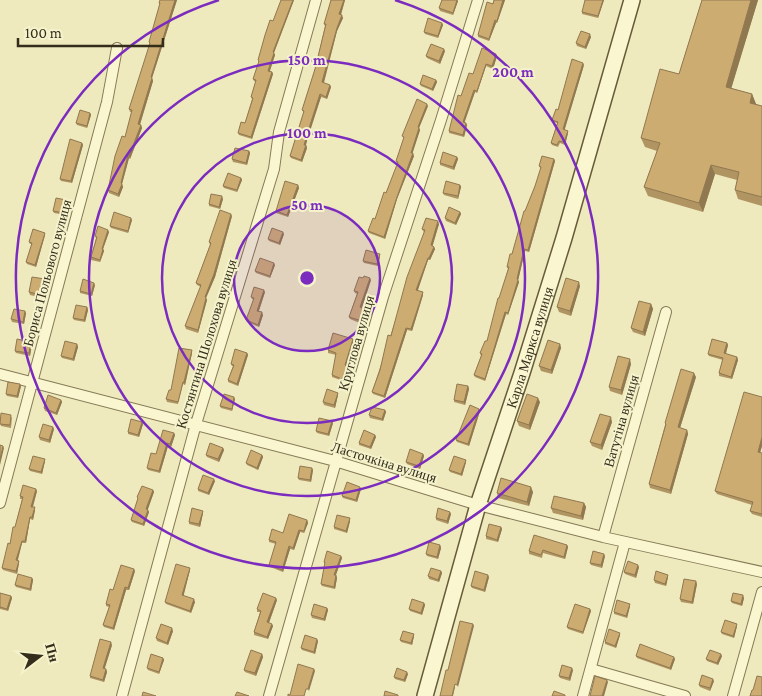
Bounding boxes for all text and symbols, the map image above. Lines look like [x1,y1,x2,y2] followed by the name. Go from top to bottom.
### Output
[18,15,162,47] scale bar
[25,25,62,41] text: 100 m
[288,52,326,68] text: 150 m
[492,64,534,80] text: 200 m
[287,125,327,141] text: 100 m
[20,197,74,348] street label: Бориса Польового вулиця
[291,197,323,213] text: 50 m
[173,257,240,431] street label: Костянтина Шолохова вулиця
[298,269,316,287] centre of rings
[503,284,556,410] street label: Карла Маркса вулиця
[335,293,377,392] street label: Круглова вулиця
[600,372,642,469] street label: Ватутіна вулиця
[329,438,439,486] street label: Ласточкіна вулиця
[15,631,65,681] north arrow
[42,641,63,664] text: Пн

